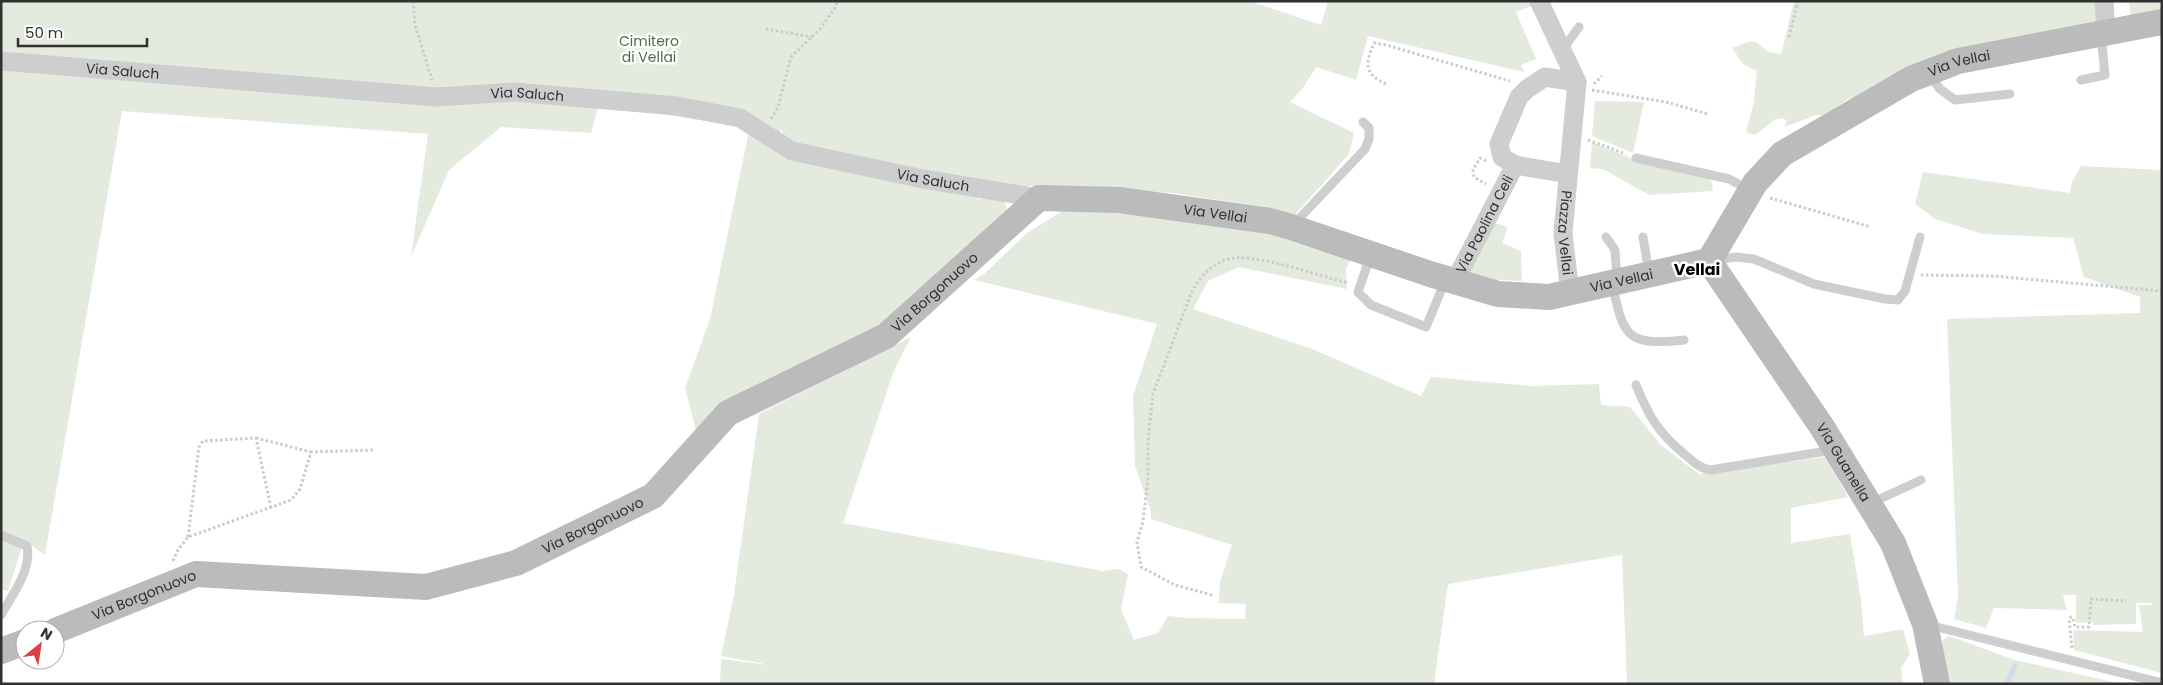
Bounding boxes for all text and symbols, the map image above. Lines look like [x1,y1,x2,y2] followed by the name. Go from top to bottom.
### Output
[18,15,146,47] scale bar
[25,22,63,43] text: 50 m
[619,31,679,67] park label: Cimitero di Vellai
[1925,45,1992,82] street label: Via Vellai
[85,58,160,84] street label: Via Saluch
[490,82,565,106] street label: Via Saluch
[895,164,971,196] street label: Via Saluch
[1451,172,1518,277] street label: Via Paolina Celi
[1553,190,1578,276] street label: Piazza Vellai
[1182,199,1248,228] street label: Via Vellai
[887,248,982,337] street label: Via Borgonuovo
[1674,258,1720,281] district label: Vellai
[1588,264,1655,298] street label: Via Vellai
[1812,419,1875,506] street label: Via Guanella
[538,492,647,559] street label: Via Borgonuovo
[89,565,199,625] street label: Via Borgonuovo
[15,620,65,670] north arrow
[37,622,56,645] text: N

